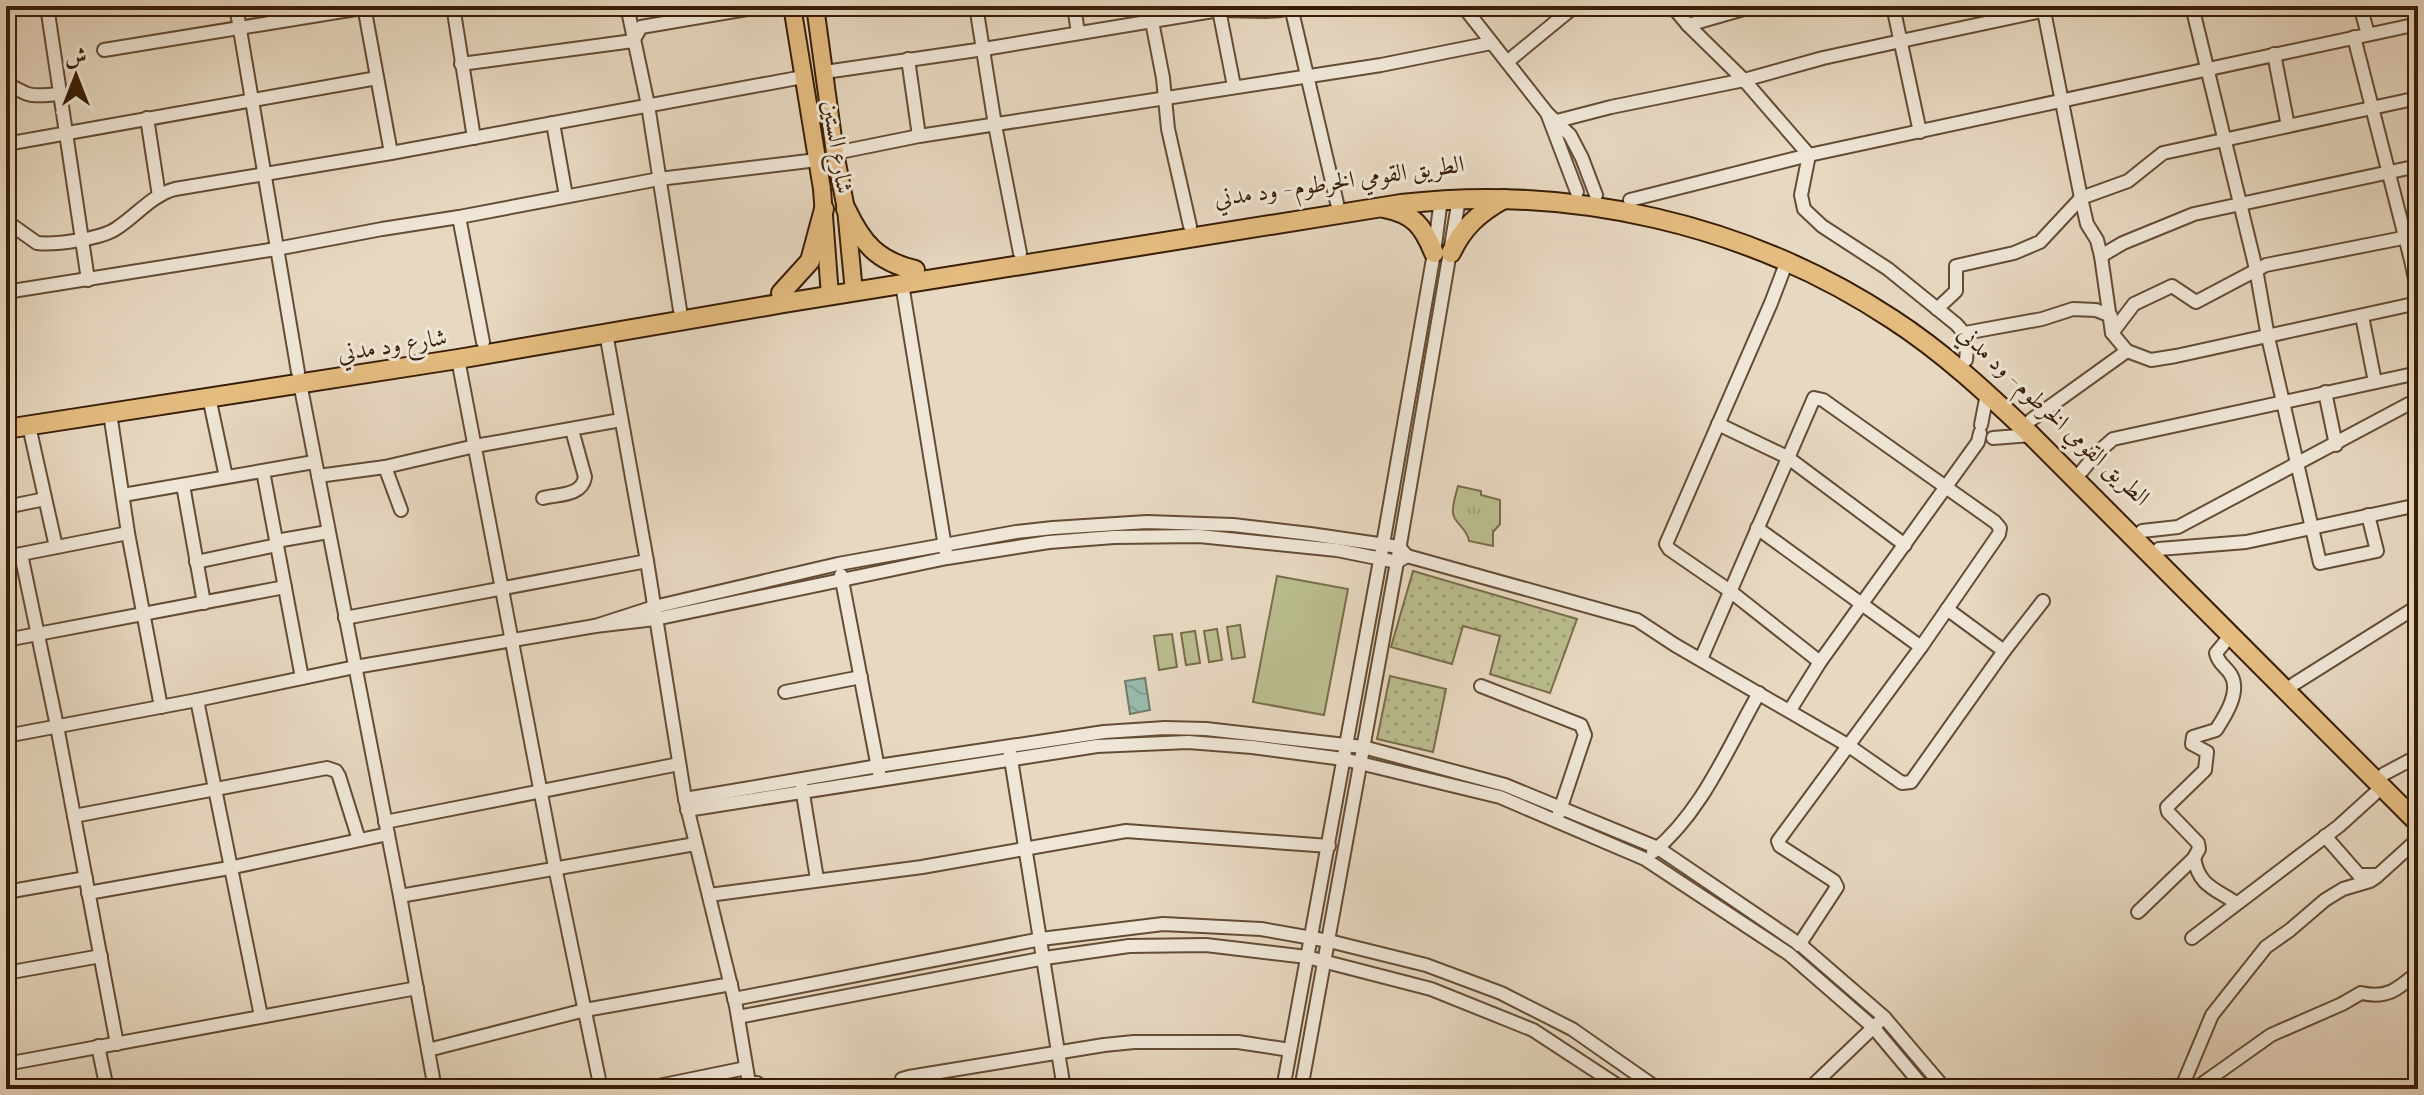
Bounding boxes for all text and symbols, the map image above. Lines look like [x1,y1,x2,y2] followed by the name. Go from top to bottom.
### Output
[36,36,116,116] north arrow
[65,44,87,70] text: ش
[811,98,859,197] street label: شارع الستين
[1212,150,1467,219] street label: الطريق القومي الخرطوم - ود مدني
[1947,319,2156,516] street label: الطريق القومي الخرطوم - ود مدني
[335,323,450,373] street label: شارع ود مدني

